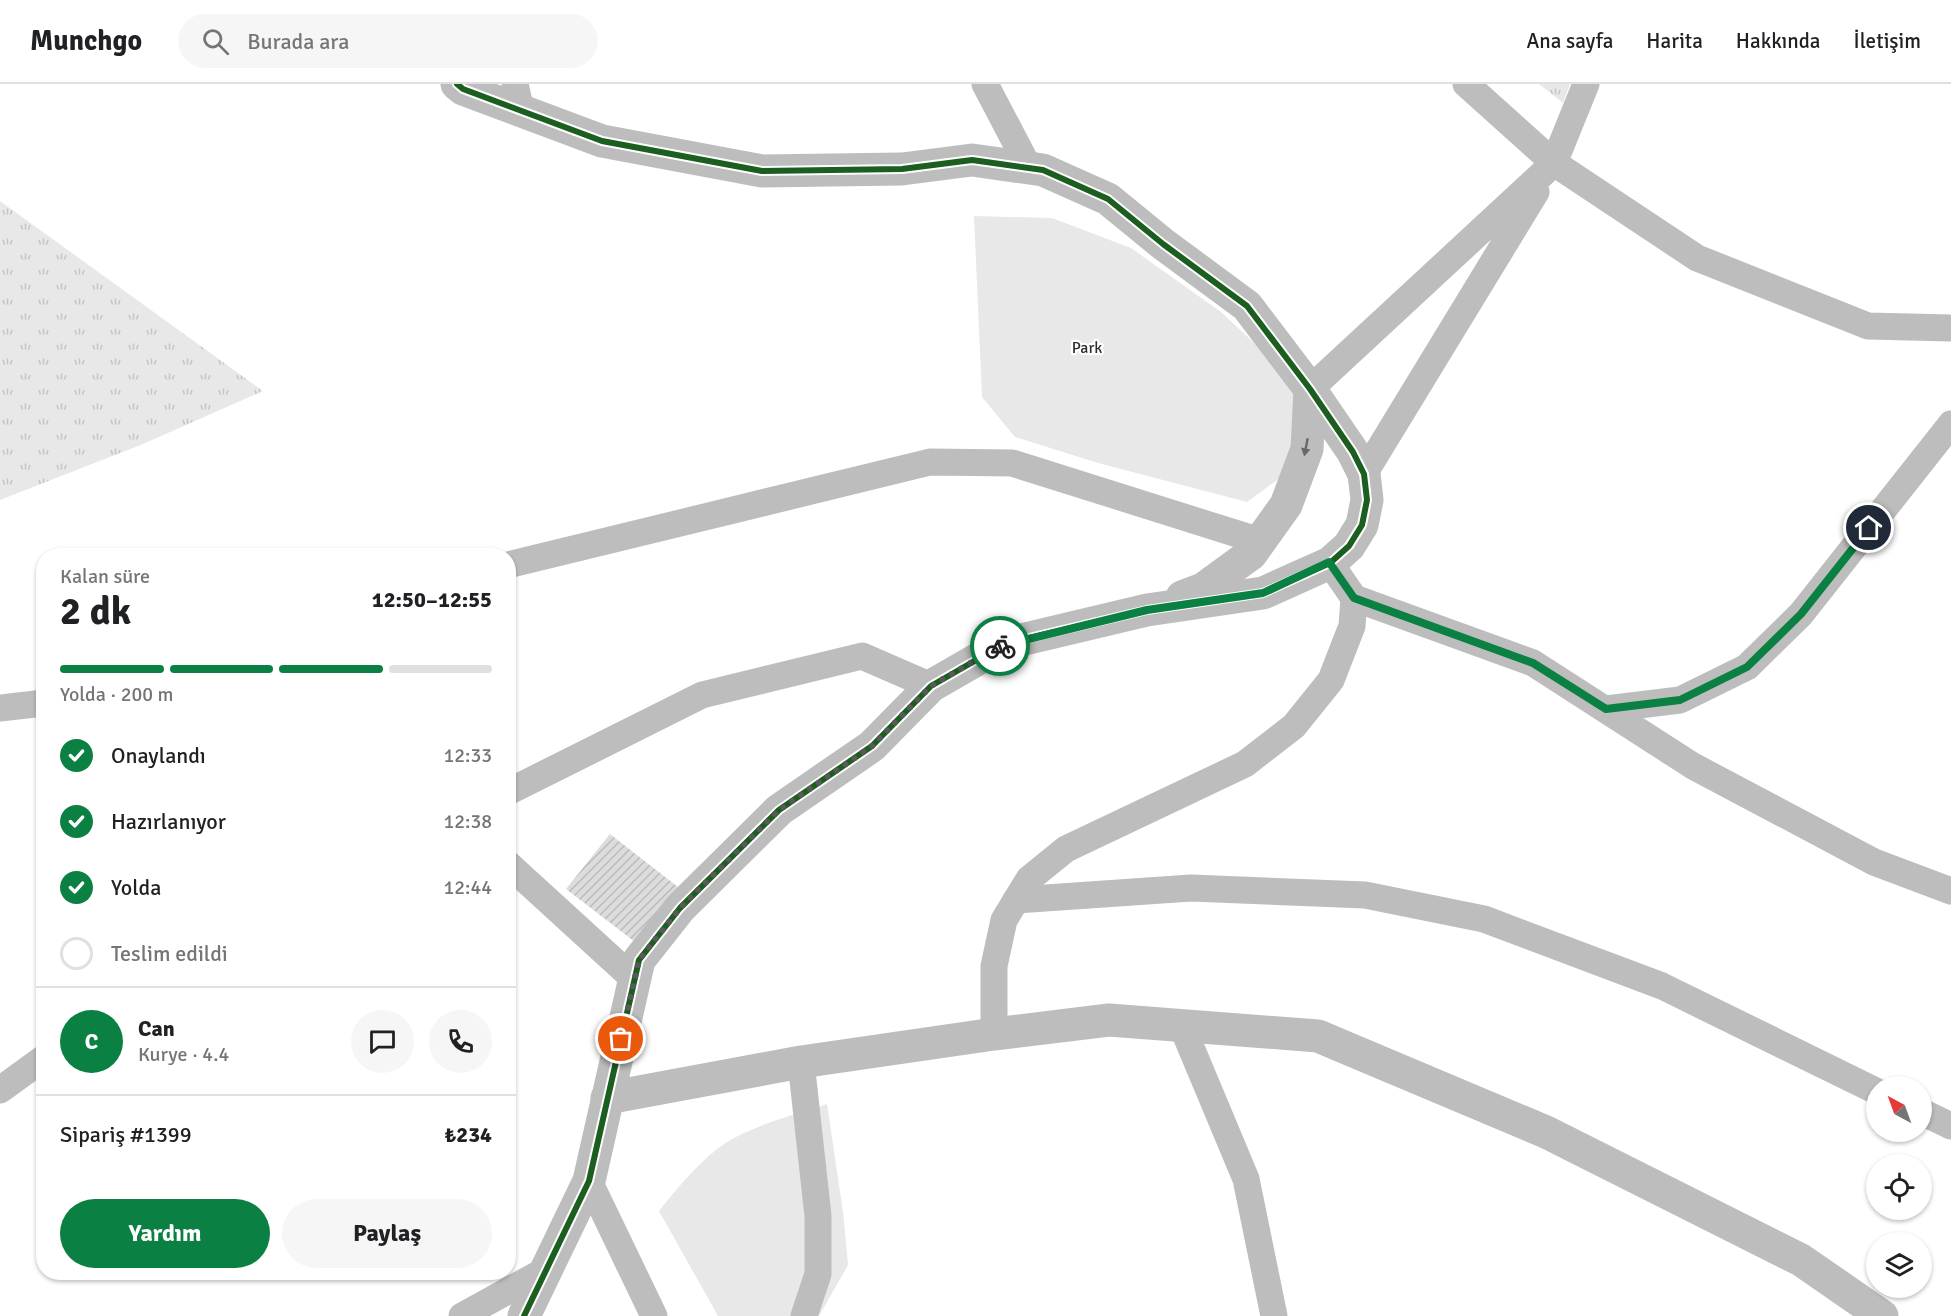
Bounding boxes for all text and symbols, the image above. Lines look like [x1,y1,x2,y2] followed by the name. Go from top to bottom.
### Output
[178,14,598,68] search box
[30,24,142,58] text: Munchgo
[199,25,232,58] icon: search
[247,28,349,55] text: Burada ara
[1526,28,1613,54] text: Ana sayfa
[1646,28,1703,54] text: Harita
[1736,28,1821,54] text: Hakkında
[1854,28,1921,54] text: İletişim
[1072,338,1102,358] park label: Park
[1301,438,1310,457] one-way arrow
[1843,502,1894,553] pin
[1852,511,1885,544] icon: home
[60,564,150,589] text: Kalan süre
[372,586,492,613] text: 12:50–12:55
[60,587,131,635] text: 2 dk
[970,616,1030,676] courier
[984,630,1017,663] icon: bike
[60,682,173,707] text: Yolda · 200 m
[60,739,93,772] icon: check
[111,742,206,769] text: Onaylandı
[443,743,492,768] text: 12:33
[60,805,93,838] icon: check
[111,808,226,835] text: Hazırlanıyor
[443,809,492,834] text: 12:38
[60,871,93,904] icon: check
[111,874,161,901] text: Yolda
[443,875,492,900] text: 12:44
[111,940,228,967] text: Teslim edildi
[351,1010,414,1073] button: chat
[429,1010,492,1073] button: phone
[595,1013,646,1064] pin
[138,1015,175,1042] text: Can
[604,1022,637,1055] icon: bag
[85,1028,98,1055] text: C
[138,1042,229,1067] text: Kurye · 4.4
[1866,1076,1932,1142] north arrow
[1866,1076,1932,1298] map controls
[60,1121,192,1148] text: Sipariş #1399
[444,1121,492,1148] text: ₺234
[1866,1154,1932,1220] button: locate
[60,1199,270,1268] button: Yardım
[282,1199,492,1268] button: Paylaş
[1866,1232,1932,1298] button: layers

